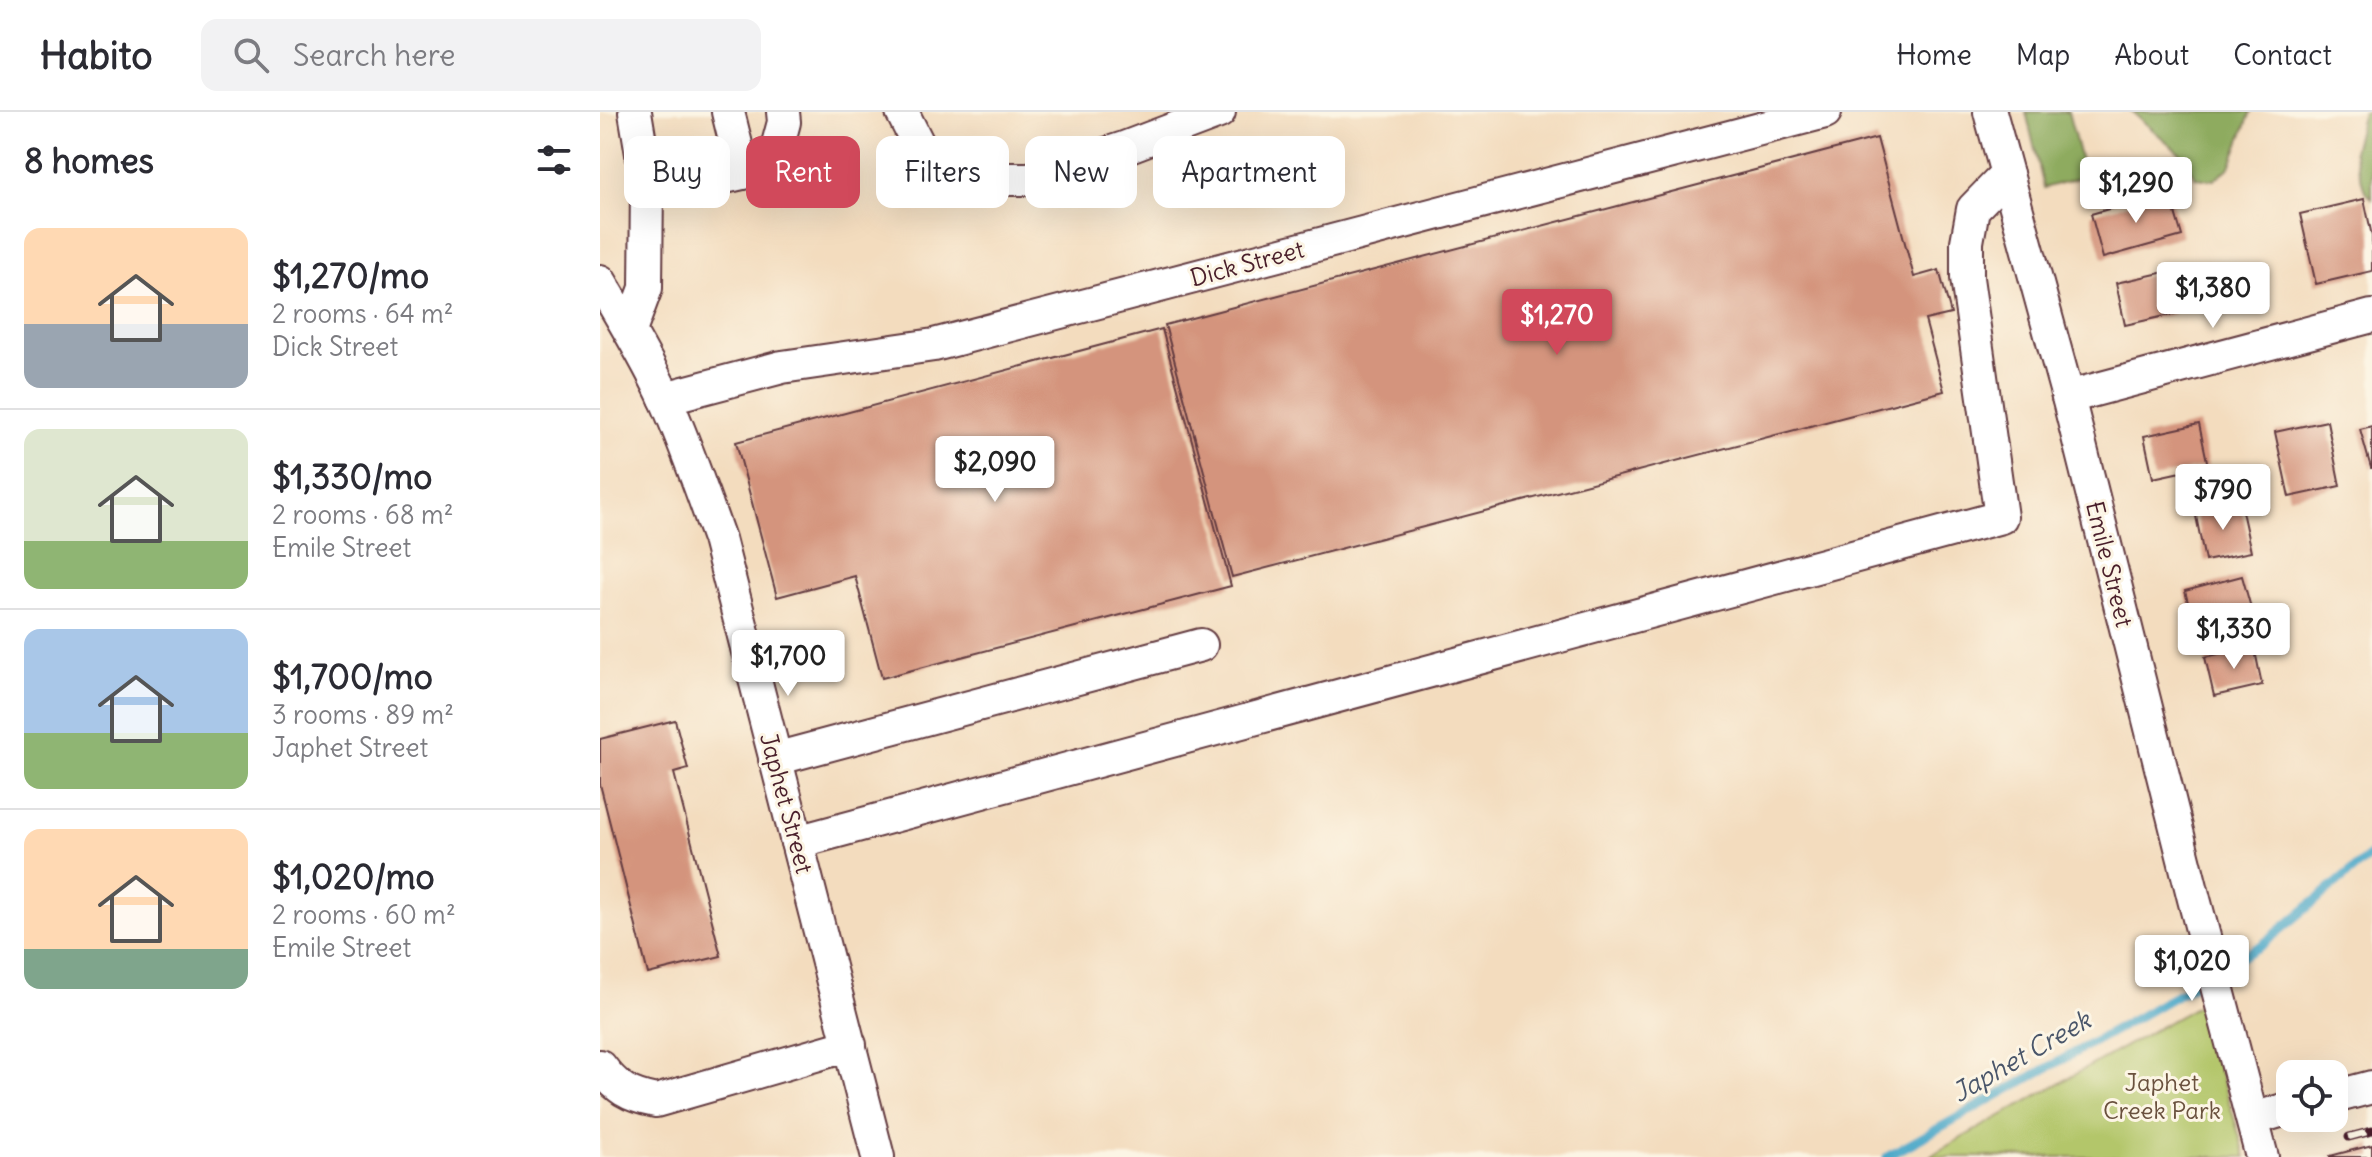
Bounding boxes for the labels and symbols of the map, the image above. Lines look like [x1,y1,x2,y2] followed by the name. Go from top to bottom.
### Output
[2071,157,2201,225] pin: $1,290
[1187,233,1307,293] street label: Dick Street
[2148,262,2278,330] pin: $1,380
[1492,289,1622,357] pin: $1,270
[930,436,1060,504] pin: $2,090
[2176,464,2270,532] pin: $790
[2080,498,2140,630] street label: Emile Street
[2169,603,2299,671] pin: $1,330
[723,630,853,698] pin: $1,700
[754,729,820,877] street label: Japhet Street
[2127,935,2257,1003] pin: $1,020
[1946,1002,2098,1109] water label: Japhet Creek
[2103,1067,2221,1125] park label: Japhet Creek Park

